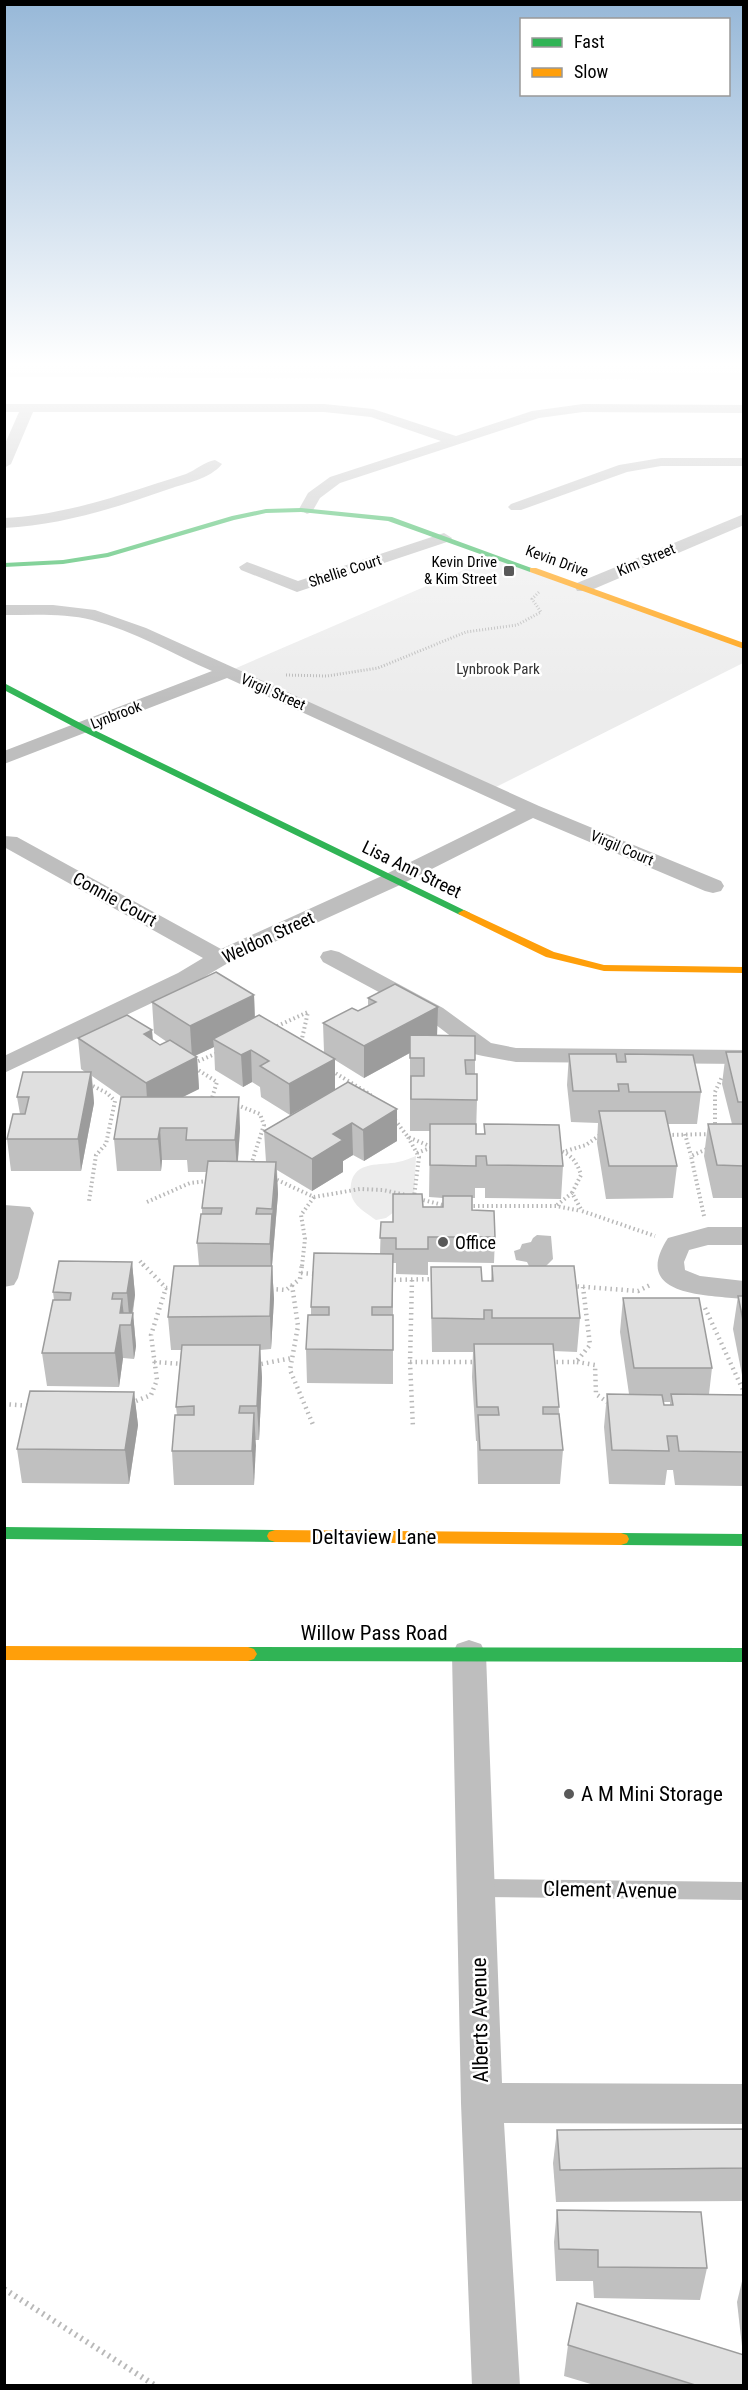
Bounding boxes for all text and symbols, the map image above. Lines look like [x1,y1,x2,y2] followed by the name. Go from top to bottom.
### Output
[520,18,730,96] legend
[574,31,605,52] text: Fast
[574,61,609,82] text: Slow
[614,540,678,580] street label: Kim Street
[523,541,591,581] street label: Kevin Drive
[306,551,384,591] street label: Shellie Court
[424,553,497,588] place label: Kevin Drive & Kim Street
[502,564,516,578] marker: Kevin Drive & Kim Street
[456,660,540,678] park label: Lynbrook Park
[238,670,308,714] street label: Virgil Street
[88,697,144,733] street label: Lynbrook
[588,827,656,869] street label: Virgil Court
[359,836,465,902] street label: Lisa Ann Street
[69,867,161,931] street label: Connie Court
[219,907,317,967] street label: Weldon Street
[455,1232,496,1253] place label: Office
[436,1235,450,1249] marker: Office
[312,1525,437,1549] street label: Deltaview Lane
[300,1621,448,1645] street label: Willow Pass Road
[581,1782,723,1806] place label: A M Mini Storage
[562,1787,576,1801] marker: A M Mini Storage
[543,1877,677,1903] street label: Clement Avenue
[467,1957,493,2083] street label: Alberts Avenue

